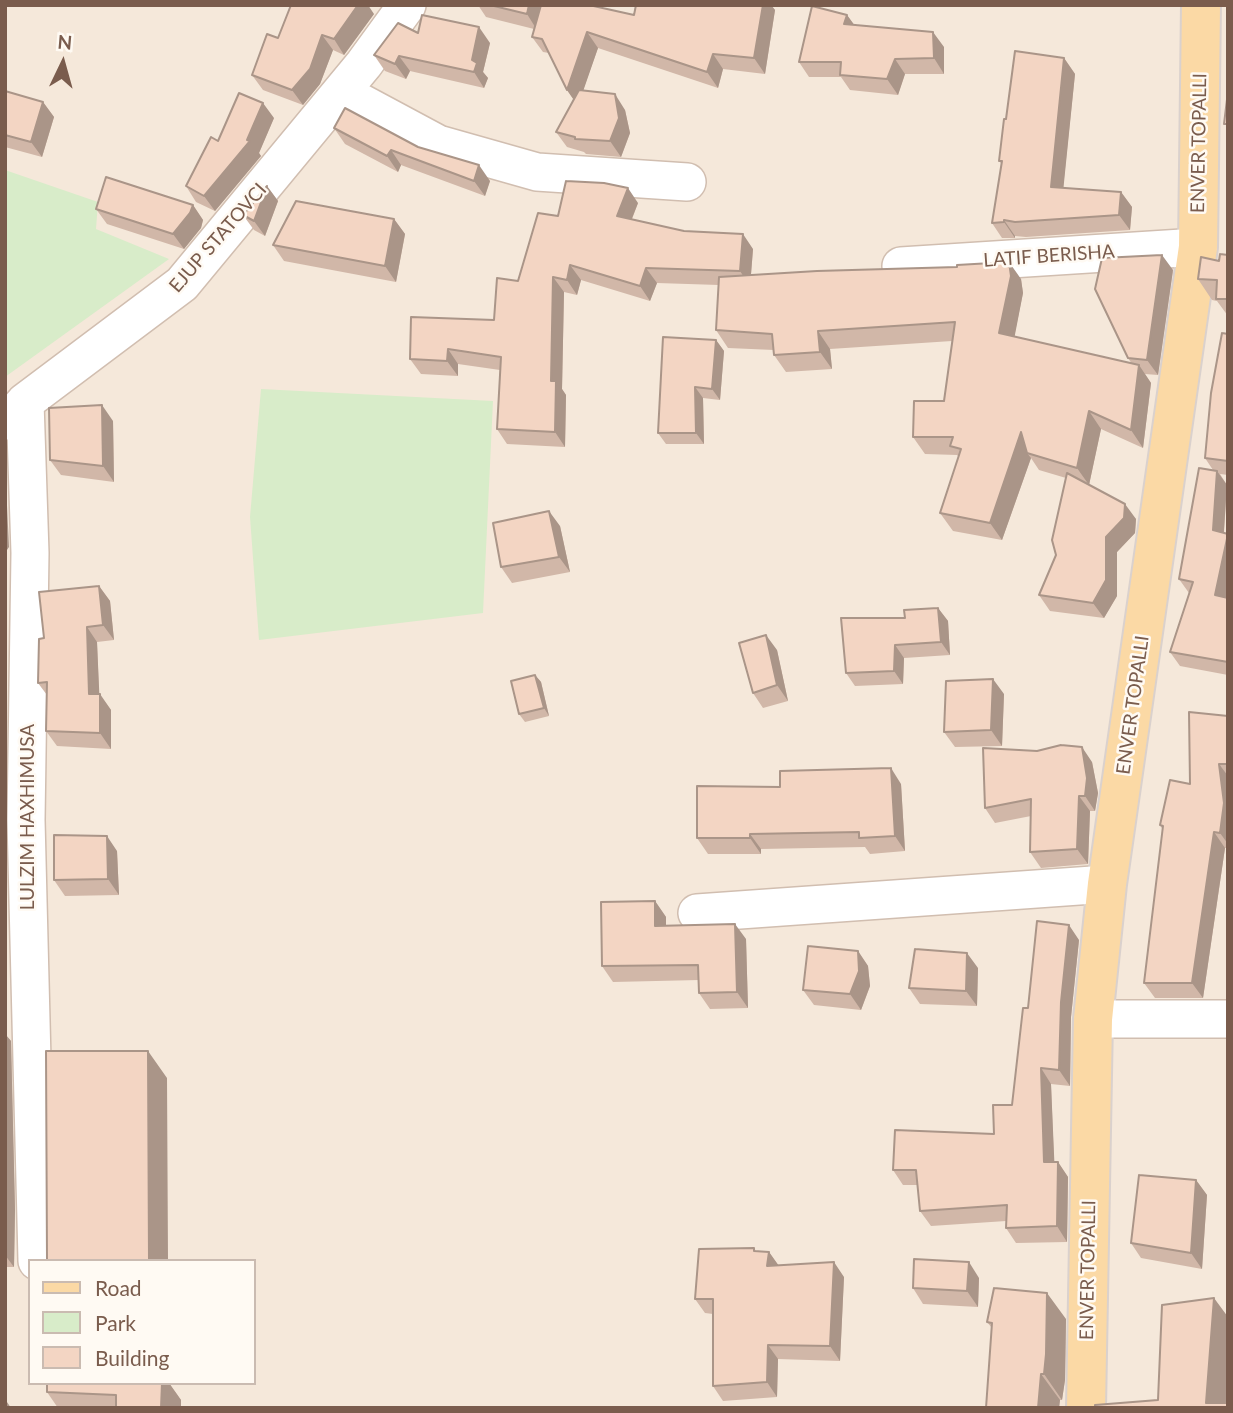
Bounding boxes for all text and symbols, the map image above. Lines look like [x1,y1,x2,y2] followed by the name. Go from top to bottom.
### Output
[28,28,98,98] north arrow
[57,29,73,54] text: N
[1186,73,1212,213] street label: ENVER TOPALLI
[164,179,272,297] street label: EJUP STATOVCI
[983,240,1115,272] street label: LATIF BERISHA
[1112,634,1154,776] street label: ENVER TOPALLI
[17,724,39,910] street label: LULZIM HAXHIMUSA
[1075,1200,1101,1340] street label: ENVER TOPALLI
[28,1259,256,1385] legend
[95,1275,142,1300] text: Road
[95,1310,136,1335] text: Park
[95,1345,170,1370] text: Building

